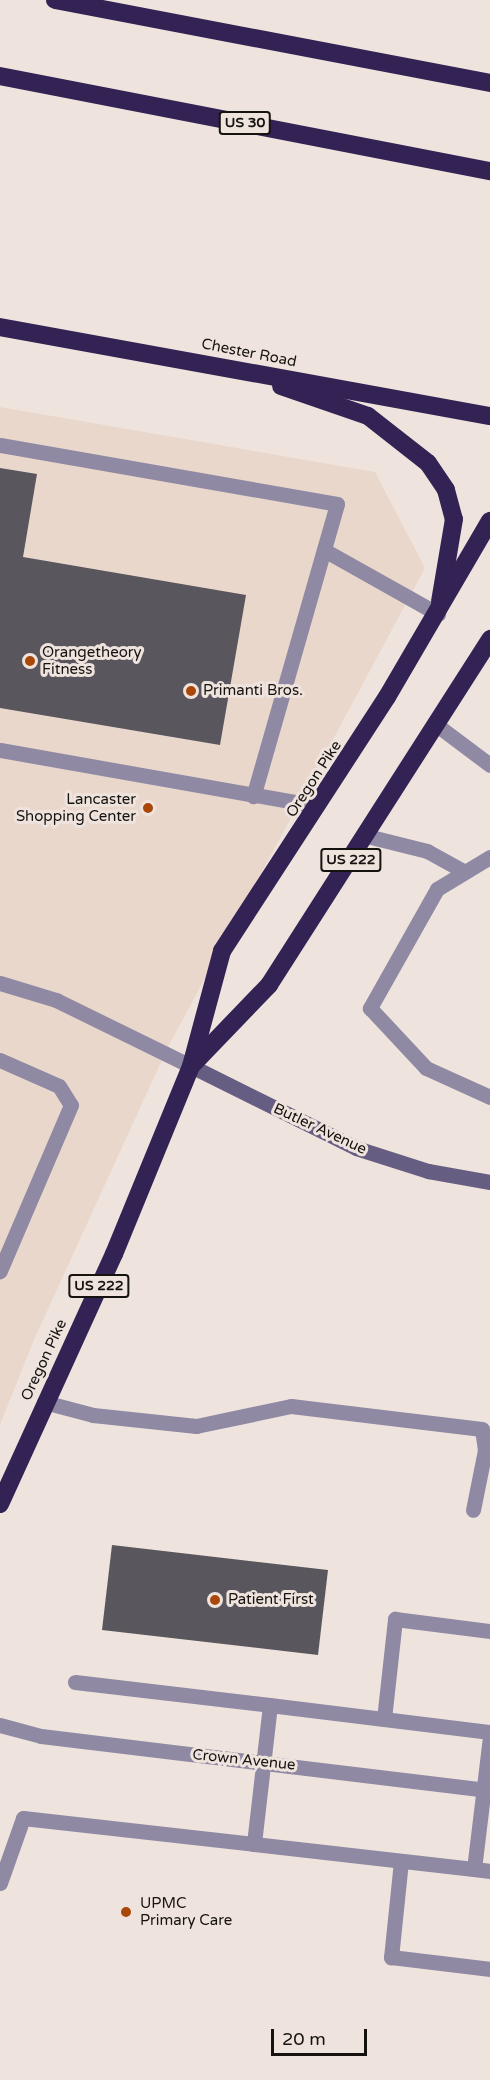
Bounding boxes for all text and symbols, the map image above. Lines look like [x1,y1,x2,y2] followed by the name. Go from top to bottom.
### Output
[218,112,272,134] road number: US 30
[200,335,298,371] street label: Chester Road
[42,643,142,678] place label: Orangetheory Fitness
[23,654,37,668] marker: Orangetheory Fitness
[203,682,303,700] place label: Primanti Bros.
[184,684,198,698] marker: Primanti Bros.
[283,737,345,821] street label: Oregon Pike
[16,790,136,825] place label: Lancaster Shopping Center
[141,801,155,815] marker: Lancaster Shopping Center
[320,849,382,871] road number: US 222
[271,1100,369,1158] street label: Butler Avenue
[68,1275,130,1297] road number: US 222
[17,1316,71,1404] street label: Oregon Pike
[206,1591,224,1609] marker: Patient First
[228,1591,314,1609] place label: Patient First
[192,1746,296,1774] street label: Crown Avenue
[140,1894,232,1929] place label: UPMC Primary Care
[117,1903,135,1921] marker: UPMC Primary Care
[274,2017,370,2055] scale bar
[282,2028,326,2050] text: 20 m

